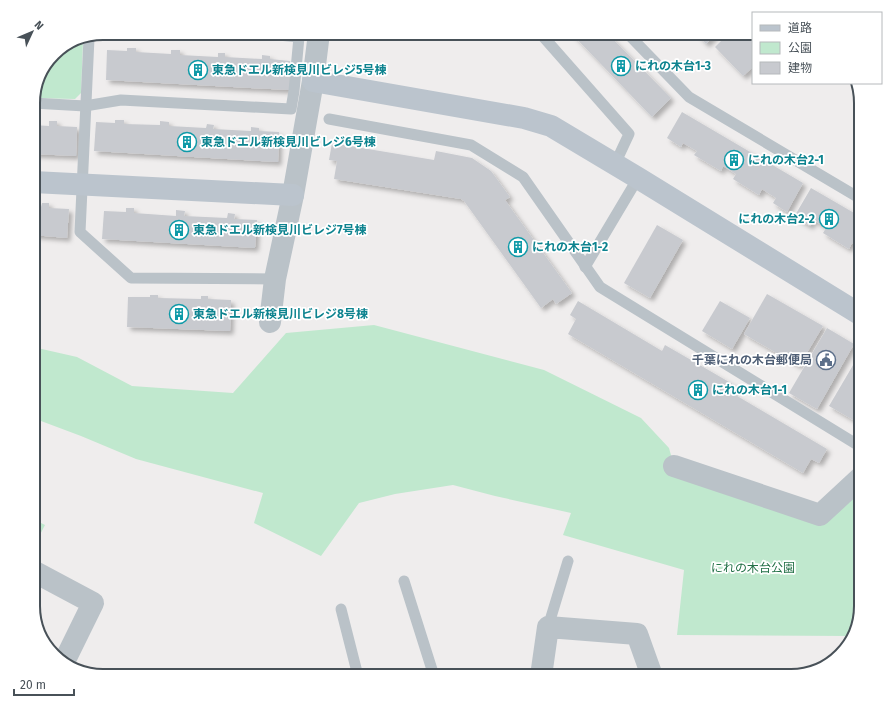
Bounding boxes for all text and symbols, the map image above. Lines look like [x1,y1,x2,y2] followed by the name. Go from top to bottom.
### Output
[12,12,52,52] north arrow
[752,12,882,84] legend
[32,18,46,33] text: N
[788,21,812,35] text: 道路
[788,41,812,55] text: 公園
[610,55,632,77] building icon: にれの木台1-3
[187,59,209,81] building icon: 東急ドエル新検見川ビレジ5号棟
[635,59,711,73] place label: にれの木台1-3
[788,61,812,75] text: 建物
[212,63,386,77] place label: 東急ドエル新検見川ビレジ5号棟
[176,131,198,153] building icon: 東急ドエル新検見川ビレジ6号棟
[201,135,376,149] place label: 東急ドエル新検見川ビレジ6号棟
[723,149,745,171] building icon: にれの木台2-1
[748,153,824,167] place label: にれの木台2-1
[818,208,840,230] building icon: にれの木台2-2
[738,212,815,226] place label: にれの木台2-2
[168,219,190,241] building icon: 東急ドエル新検見川ビレジ7号棟
[193,223,367,237] place label: 東急ドエル新検見川ビレジ7号棟
[507,236,529,258] building icon: にれの木台1-2
[532,240,608,254] place label: にれの木台1-2
[168,303,190,325] building icon: 東急ドエル新検見川ビレジ8号棟
[193,307,368,321] place label: 東急ドエル新検見川ビレジ8号棟
[815,349,837,371] public building icon: 千葉にれの木台郵便局
[692,353,812,367] place label: 千葉にれの木台郵便局
[687,379,709,401] building icon: にれの木台1-1
[712,383,787,397] place label: にれの木台1-1
[711,561,795,575] park label: にれの木台公園
[14,671,74,697] scale bar
[20,678,46,692] text: 20 m

